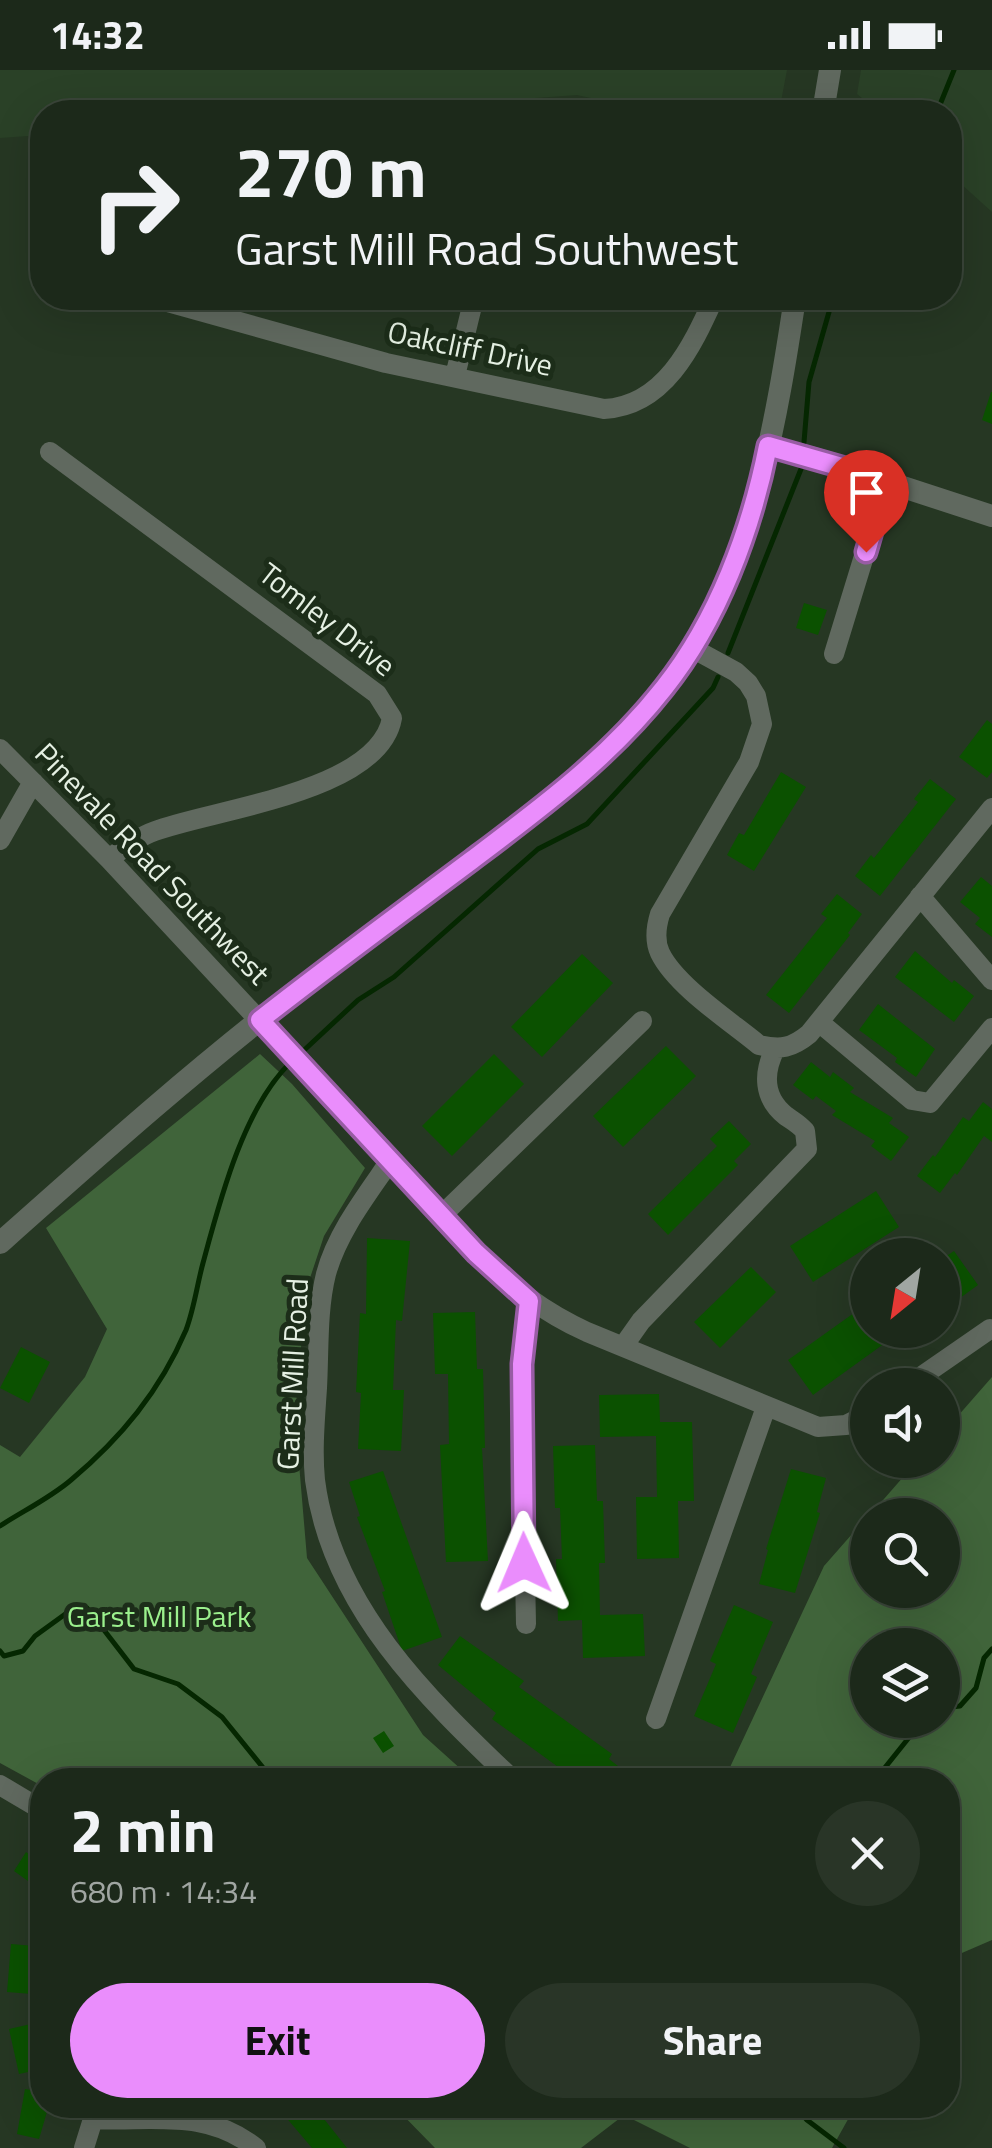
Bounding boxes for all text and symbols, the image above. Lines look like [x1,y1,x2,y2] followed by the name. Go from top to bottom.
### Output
[50,6,145,64] text: 14:32
[235,118,427,224] text: 270 m
[70,140,200,270] icon: right
[235,214,738,282] text: Garst Mill Road Southwest
[384,308,557,388] street label: Oakcliff Drive
[824,450,909,553] pin
[839,465,894,520] icon: arrive
[249,551,406,687] street label: Tomley Drive
[24,732,281,995] street label: Pinevale Road Southwest
[850,1238,960,1348] north arrow
[850,1238,960,1738] map controls
[264,1277,320,1471] street label: Garst Mill Road
[850,1368,960,1478] button: sound
[850,1498,960,1608] button: search
[472,1511,576,1615] position arrow
[67,1593,251,1639] park label: Garst Mill Park
[850,1628,960,1738] button: layers
[70,1784,216,1875] text: 2 min
[815,1801,920,1906] button: close
[70,1867,257,1915] text: 680 m · 14:34
[70,1983,485,2098] button: Exit
[505,1983,920,2098] button: Share

